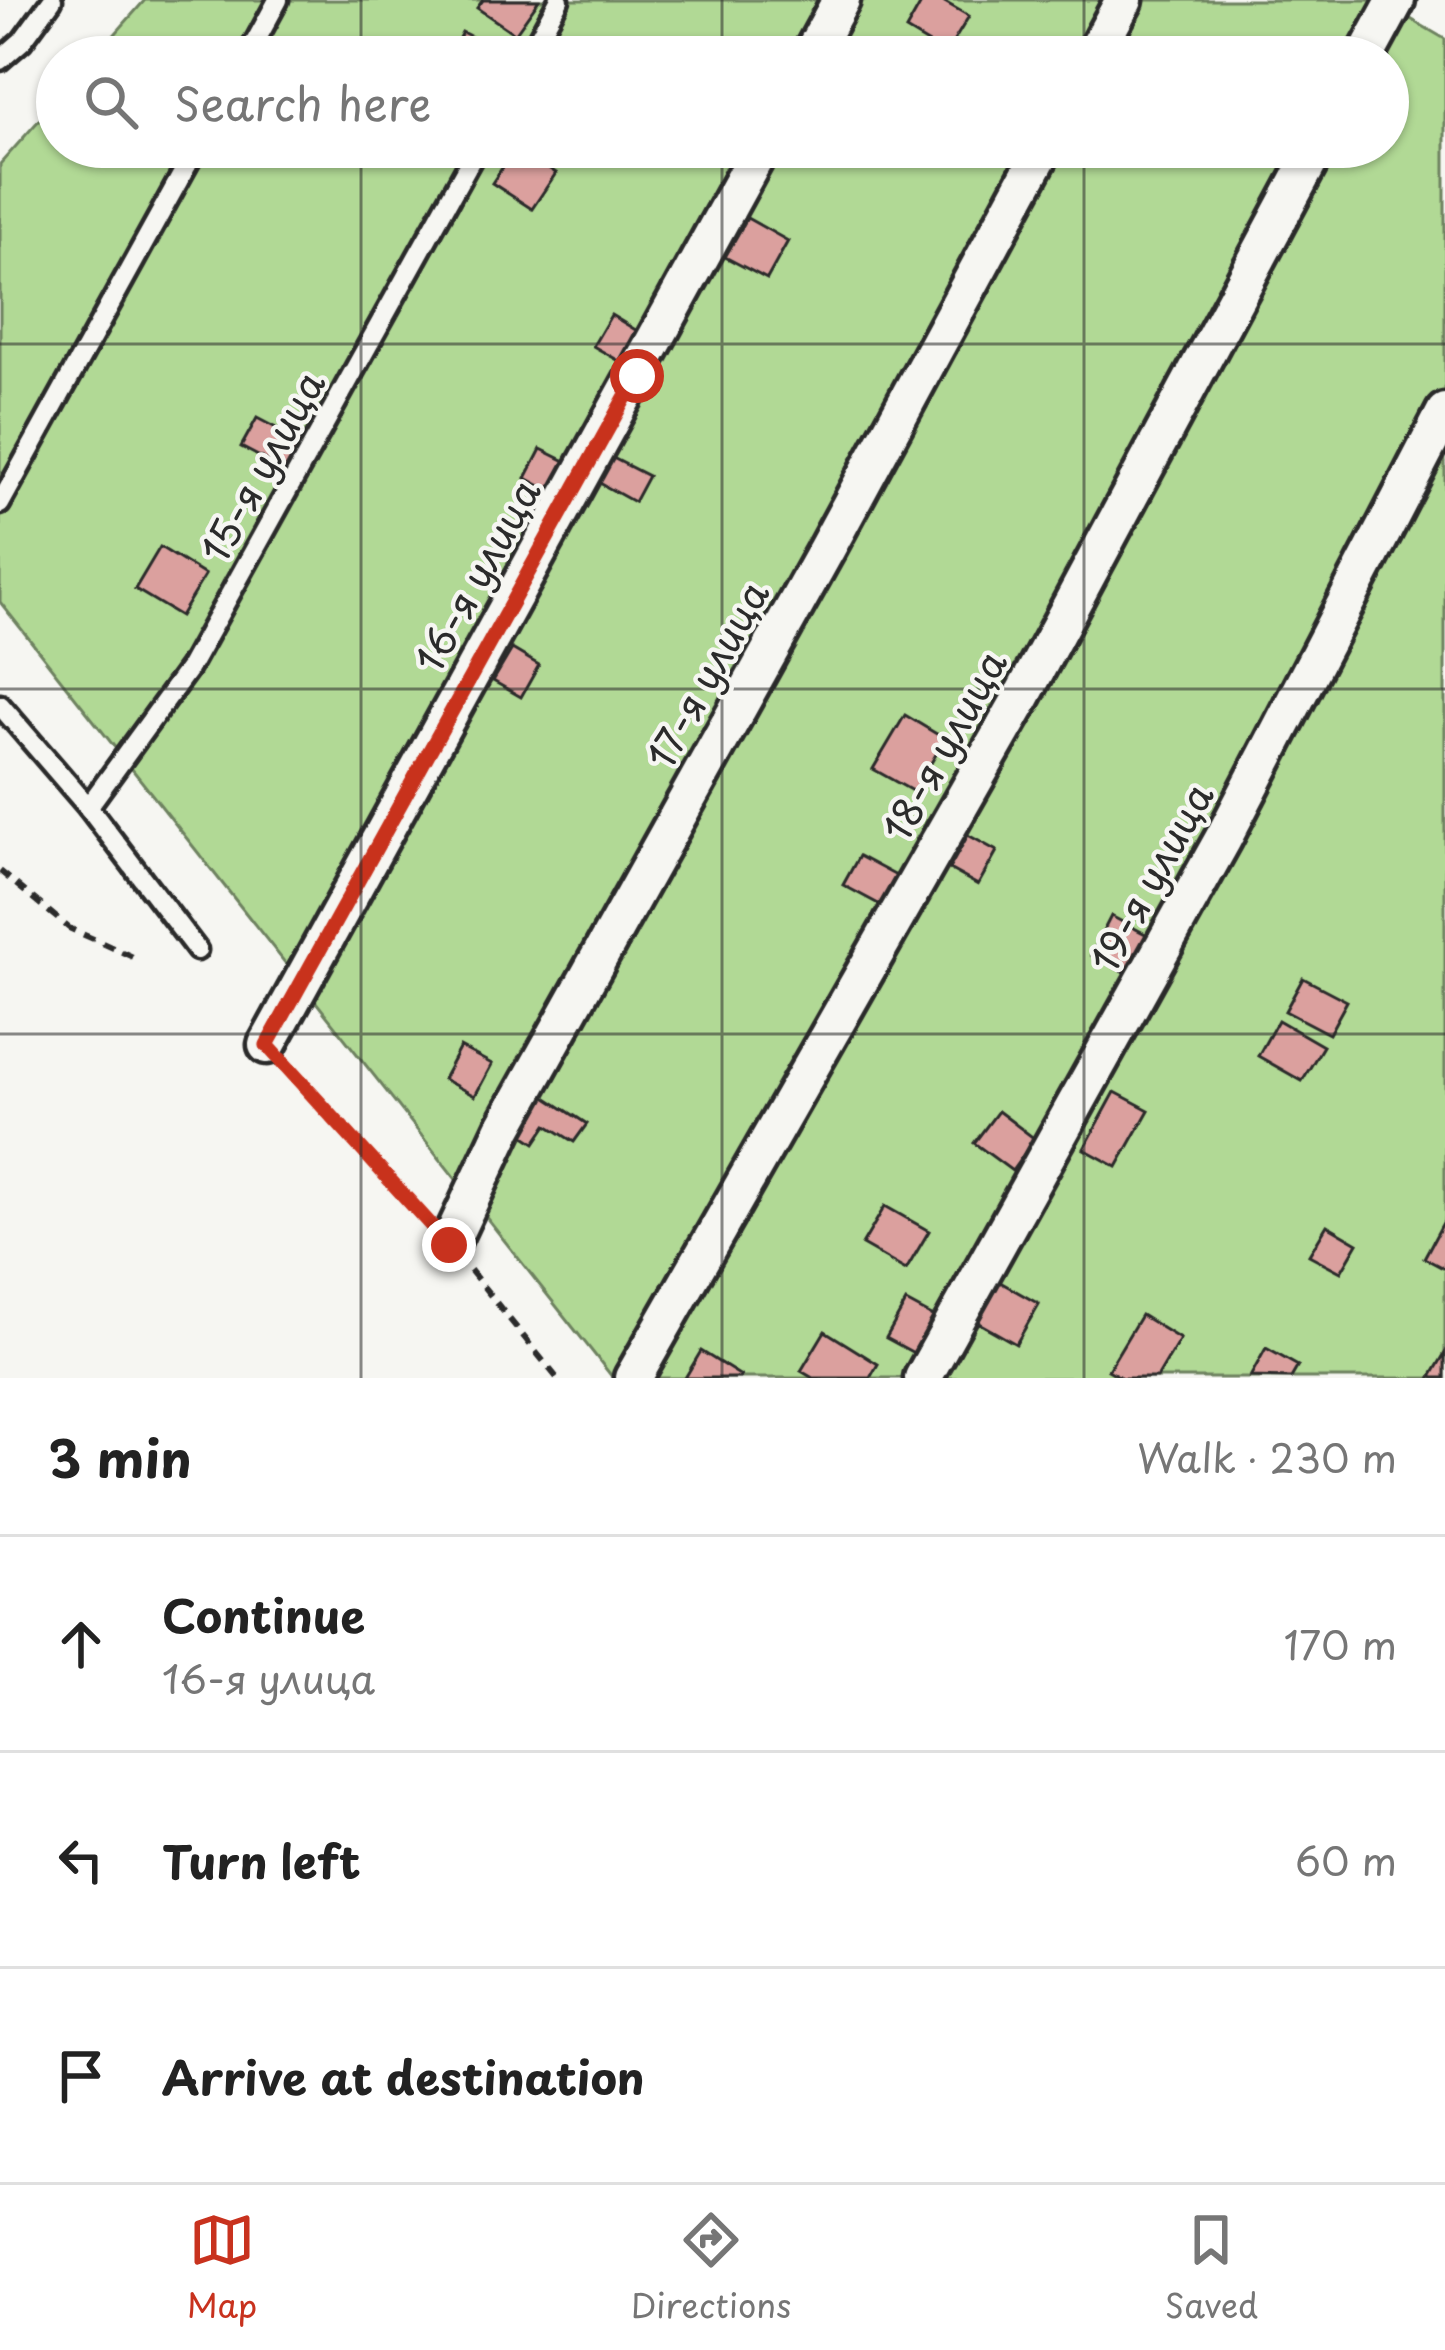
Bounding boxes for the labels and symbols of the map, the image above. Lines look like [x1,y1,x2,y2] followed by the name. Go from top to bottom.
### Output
[610,349,664,403] route start
[184,359,338,572] street label: 15-я улица
[398,467,554,682] street label: 16-я улица
[630,569,782,778] street label: 17-я улица
[866,638,1020,851] street label: 18-я улица
[1073,771,1226,982] street label: 19-я улица
[422,1218,476,1272] route end

